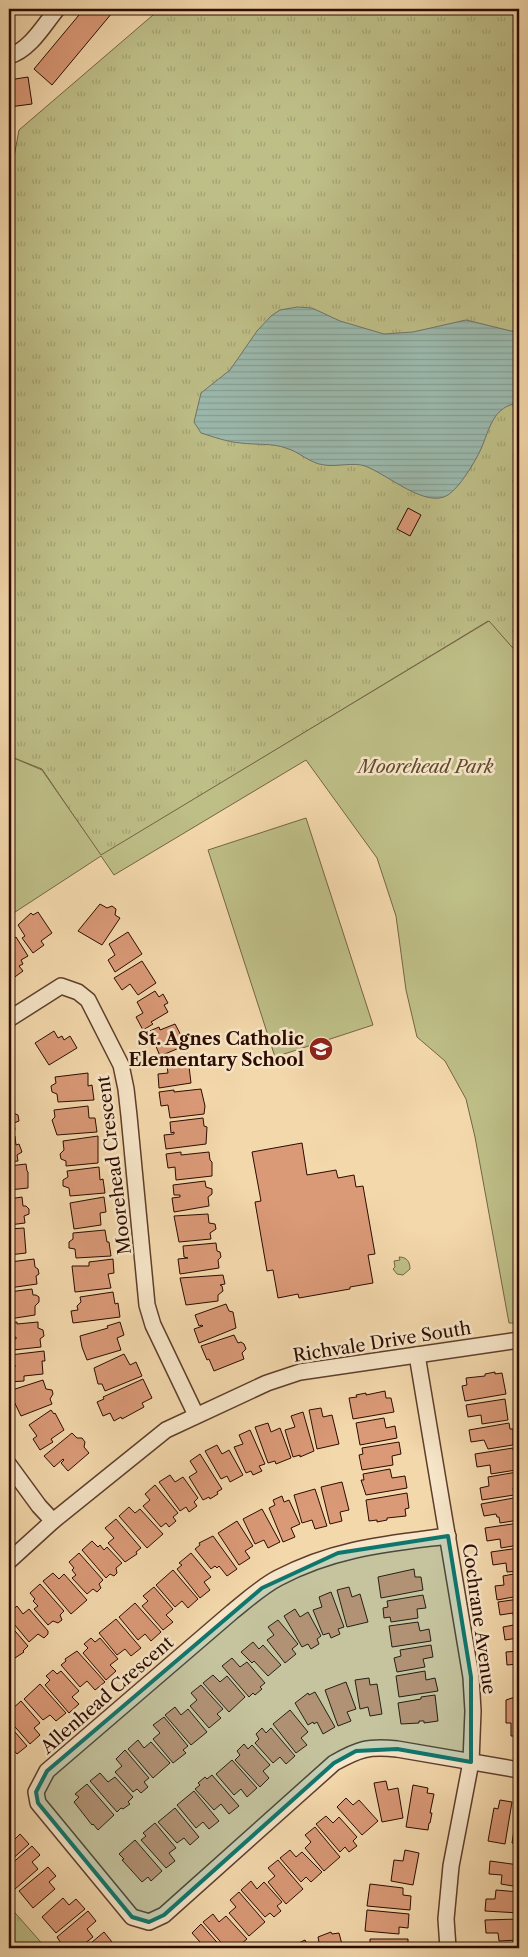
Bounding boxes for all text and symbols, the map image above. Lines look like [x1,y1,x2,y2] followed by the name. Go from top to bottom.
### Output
[356,756,494,778] park label: Moorehead Park
[128,1028,304,1071] place label: St. Agnes Catholic Elementary School
[308,1036,334,1062] school or university icon: St. Agnes Catholic Elementary School
[92,1074,136,1256] street label: Moorehead Crescent
[291,1317,473,1367] street label: Richvale Drive South
[458,1542,500,1696] street label: Cochrane Avenue
[36,1631,178,1759] street label: Allenhead Crescent

